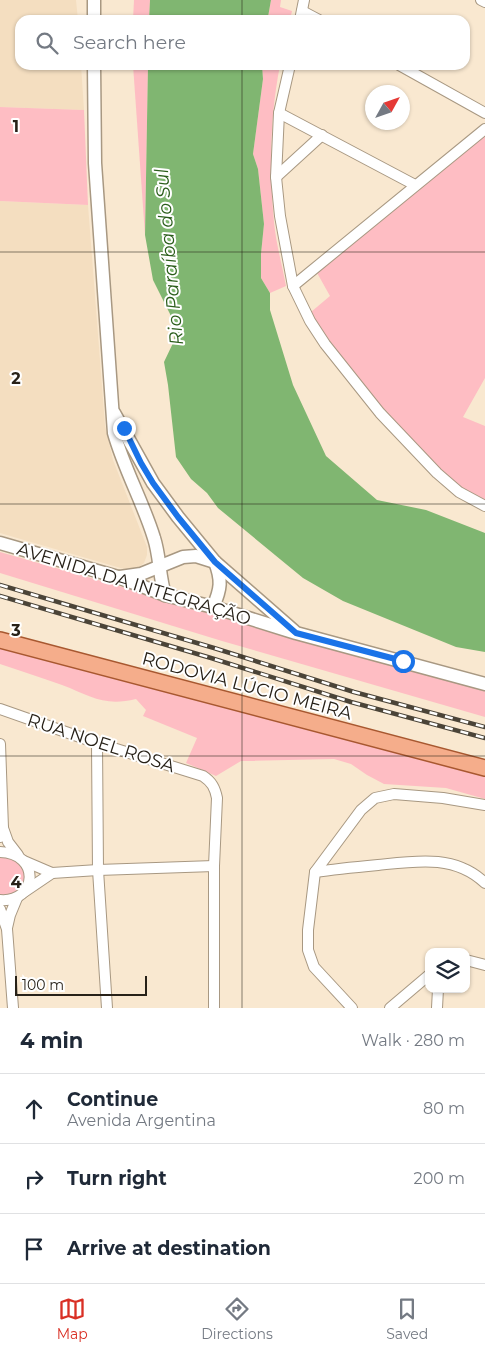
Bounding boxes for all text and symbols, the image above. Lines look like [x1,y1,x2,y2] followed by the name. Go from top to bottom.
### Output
[15,15,470,70] search box
[33,29,61,57] icon: search
[73,31,186,54] text: Search here
[365,85,410,130] north arrow
[13,117,19,136] text: 1
[150,167,188,346] water label: Rio Paraíba do Sul
[11,369,21,388] text: 2
[113,417,136,440] route end
[14,538,254,630] street label: AVENIDA DA INTEGRAÇÃO
[10,621,21,640] text: 3
[140,647,354,725] street label: RODOVIA LÚCIO MEIRA
[392,650,415,673] route start
[24,709,178,777] street label: RUA NOEL ROSA
[10,873,22,892] text: 4
[425,948,470,993] map controls
[425,948,470,993] button: layers
[15,973,148,996] scale bar
[22,976,64,994] text: 100 m
[20,1028,83,1053] text: 4 min
[361,1031,465,1050] text: Walk · 280 m
[67,1088,158,1111] text: Continue
[20,1095,48,1123] icon: ahead
[423,1099,465,1118] text: 80 m
[67,1111,216,1130] text: Avenida Argentina
[20,1165,48,1193] icon: right
[67,1167,167,1190] text: Turn right
[414,1169,465,1188] text: 200 m
[20,1235,48,1263] icon: arrive
[67,1237,271,1260] text: Arrive at destination
[57,1295,88,1343] tab: Map
[201,1295,273,1343] tab: Directions
[386,1295,428,1343] tab: Saved

